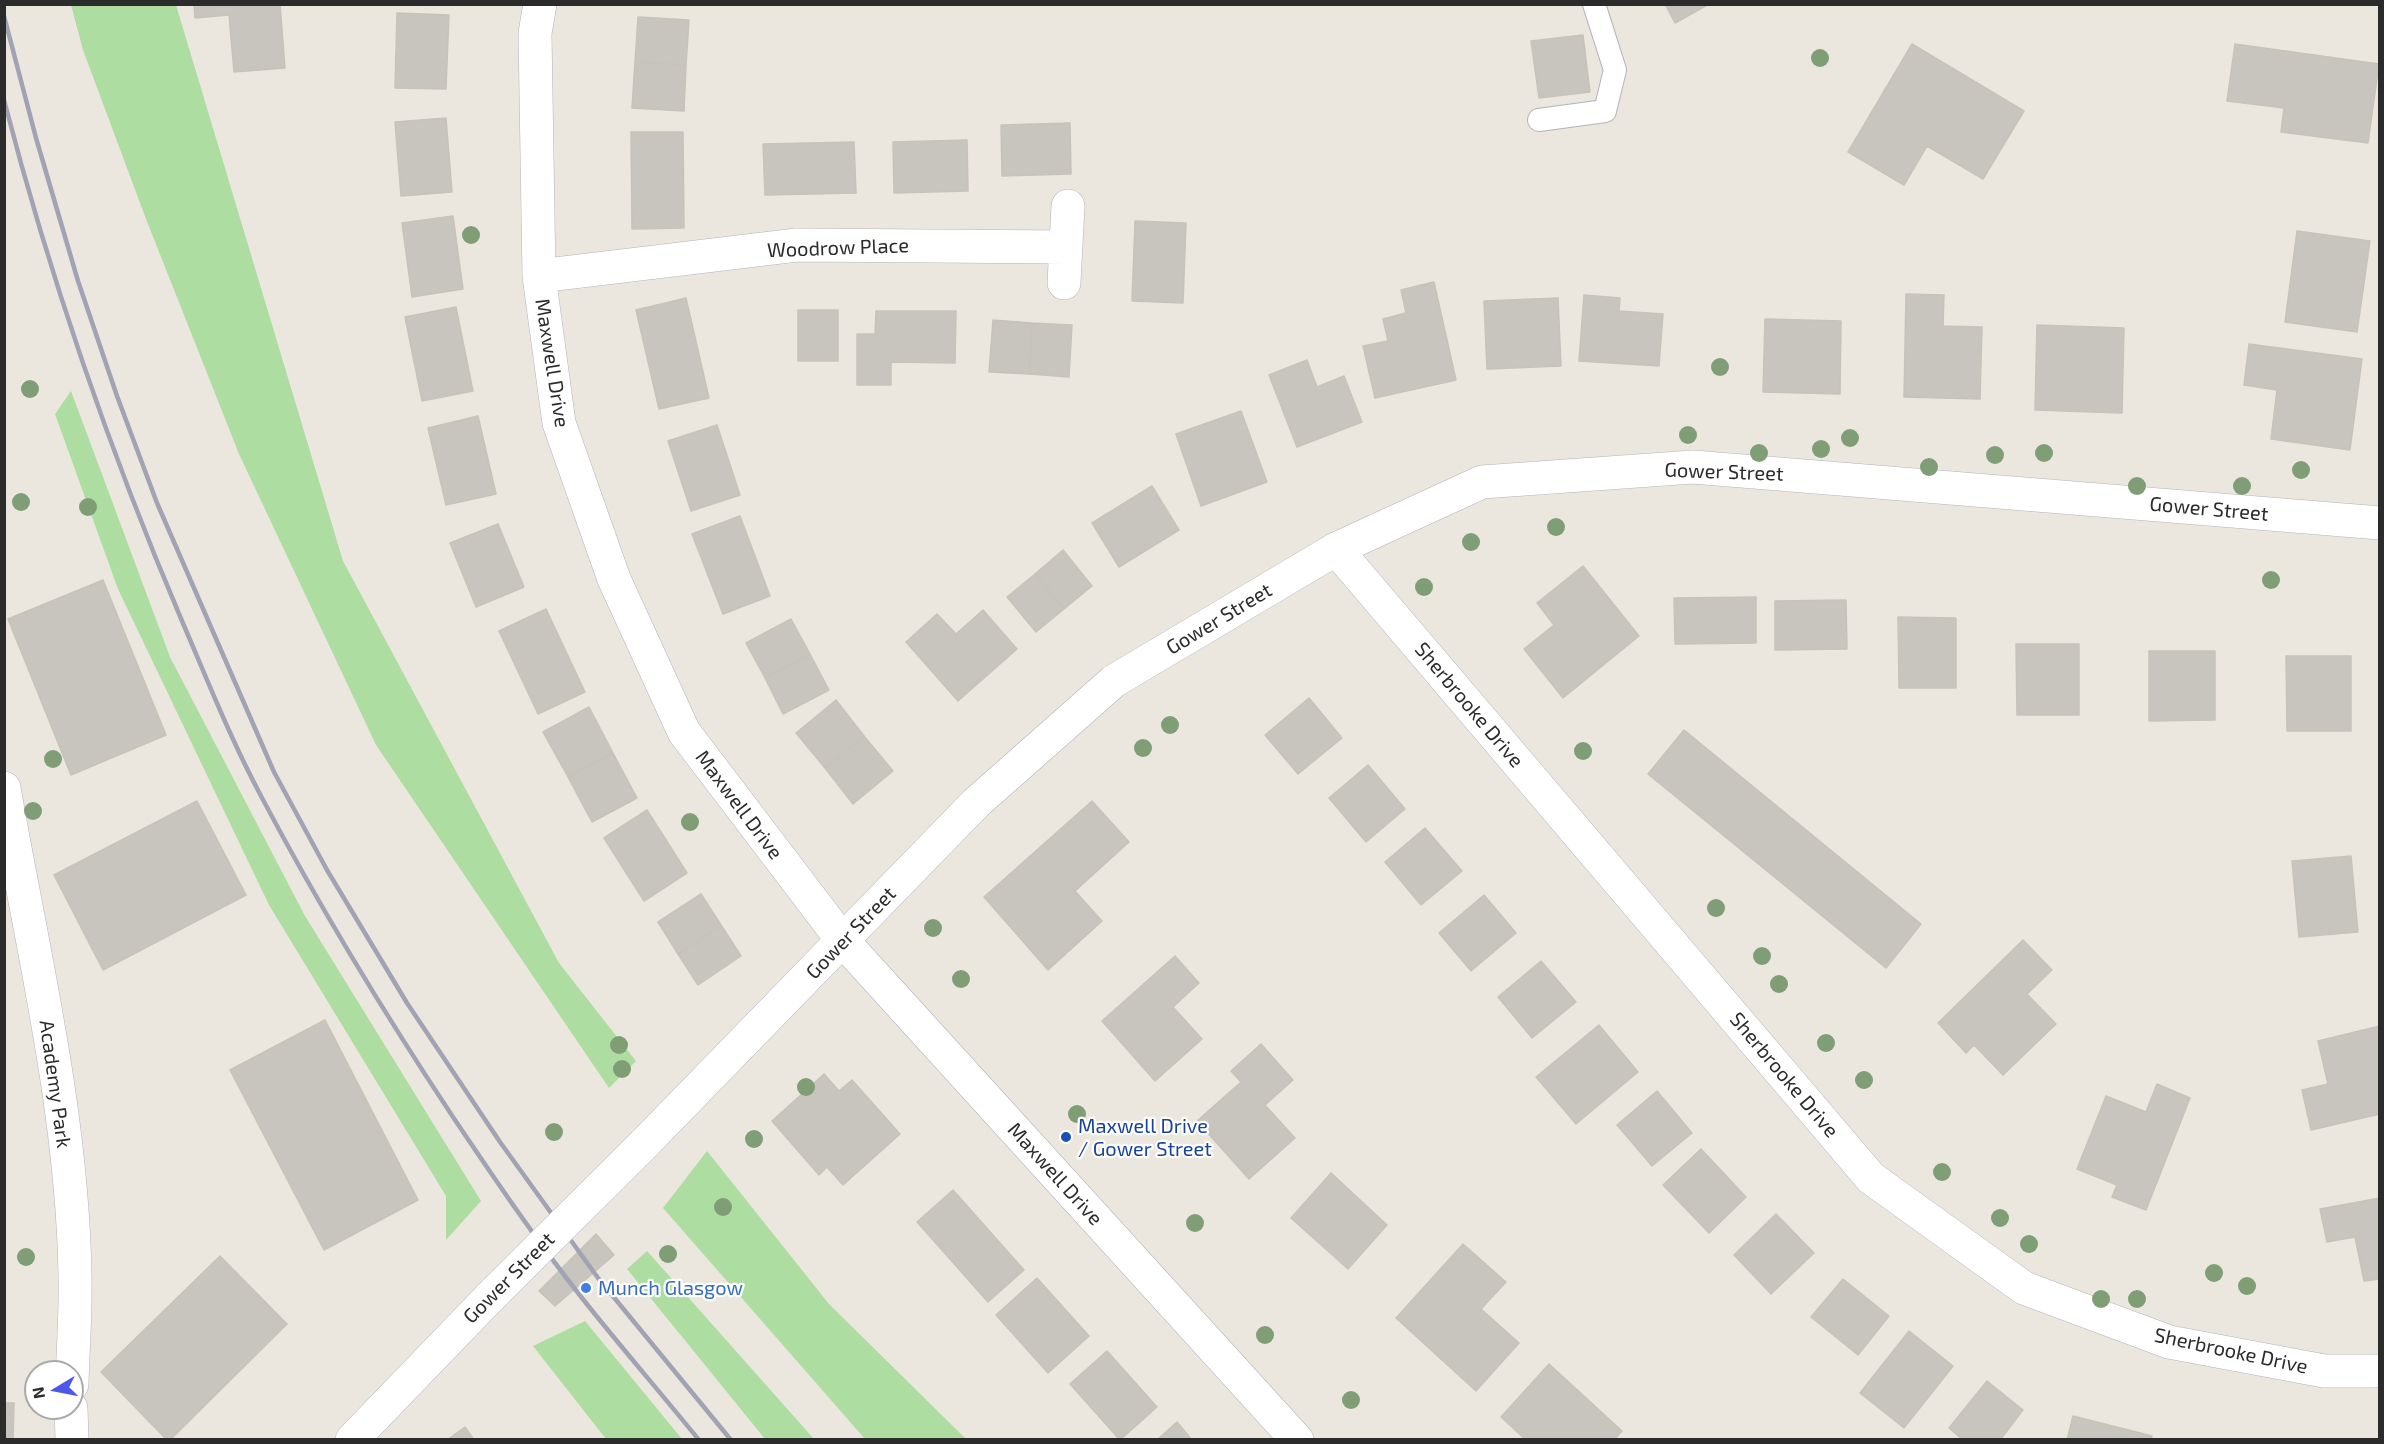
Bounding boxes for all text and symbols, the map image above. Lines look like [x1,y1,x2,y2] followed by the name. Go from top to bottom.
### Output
[767,234,909,262] street label: Woodrow Place
[530,297,574,429] street label: Maxwell Drive
[1664,458,1784,486] street label: Gower Street
[2149,492,2269,526] street label: Gower Street
[1162,578,1276,660] street label: Gower Street
[1410,638,1528,772] street label: Sherbrooke Drive
[690,746,788,864] street label: Maxwell Drive
[801,882,901,984] street label: Gower Street
[1725,1008,1843,1142] street label: Sherbrooke Drive
[34,1019,76,1149] street label: Academy Park
[1078,1114,1212,1161] place label: Maxwell Drive / Gower Street
[1003,1118,1107,1230] street label: Maxwell Drive
[1059,1130,1073,1144] marker: Maxwell Drive / Gower Street
[458,1227,560,1329] street label: Gower Street
[598,1276,743,1300] place label: Munch Glasgow
[579,1281,593,1295] marker: Munch Glasgow
[2152,1323,2310,1379] street label: Sherbrooke Drive
[24,1360,84,1420] north arrow
[27,1386,48,1400] text: N

